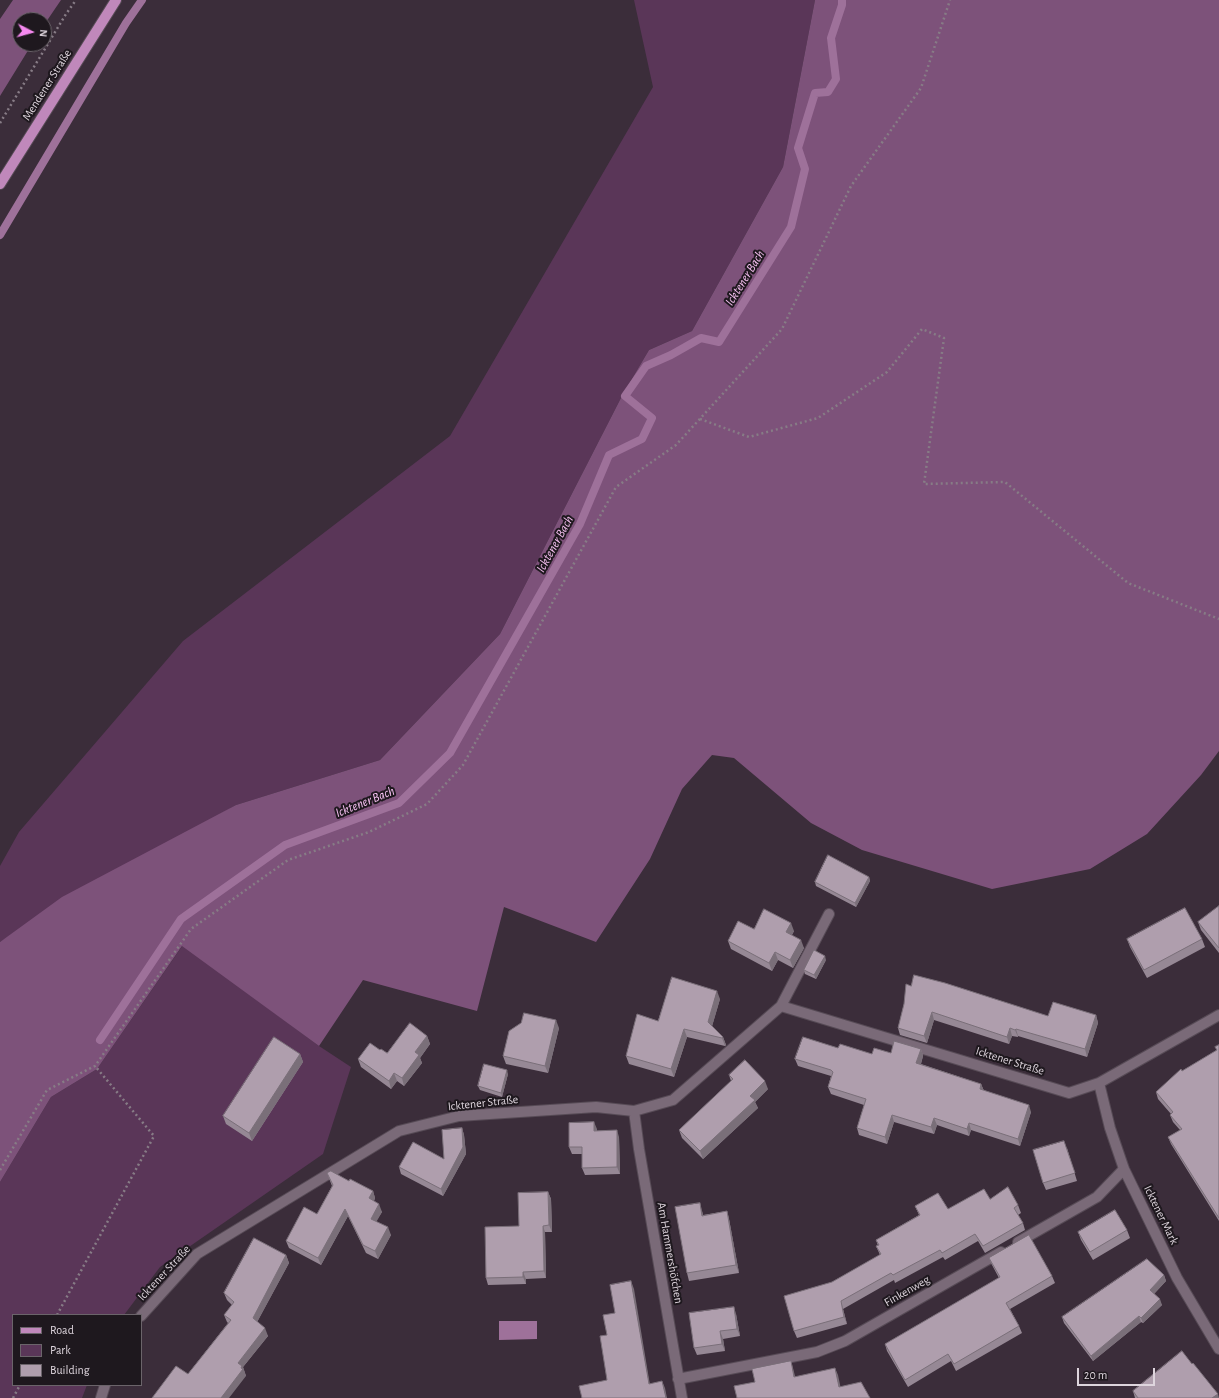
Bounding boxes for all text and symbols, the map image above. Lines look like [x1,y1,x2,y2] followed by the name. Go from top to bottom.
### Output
[12,12,52,52] north arrow
[38,29,49,38] text: N
[19,47,75,123] street label: Mendener Straße
[722,247,768,309] water label: Icktener Bach
[533,513,577,575] water label: Icktener Bach
[333,783,397,821] water label: Icktener Bach
[974,1044,1046,1078] street label: Icktener Straße
[447,1092,519,1114] street label: Icktener Straße
[1141,1183,1181,1247] street label: Icktener Mark
[654,1201,686,1305] street label: Am Hammershöfchen
[135,1242,193,1304] street label: Icktener Straße
[882,1272,932,1310] street label: Finkenweg
[12,1314,142,1386] legend
[50,1324,74,1336] text: Road
[50,1344,71,1356] text: Park
[1079,1360,1157,1386] scale bar
[50,1364,90,1376] text: Building
[1084,1369,1107,1381] text: 20 m

